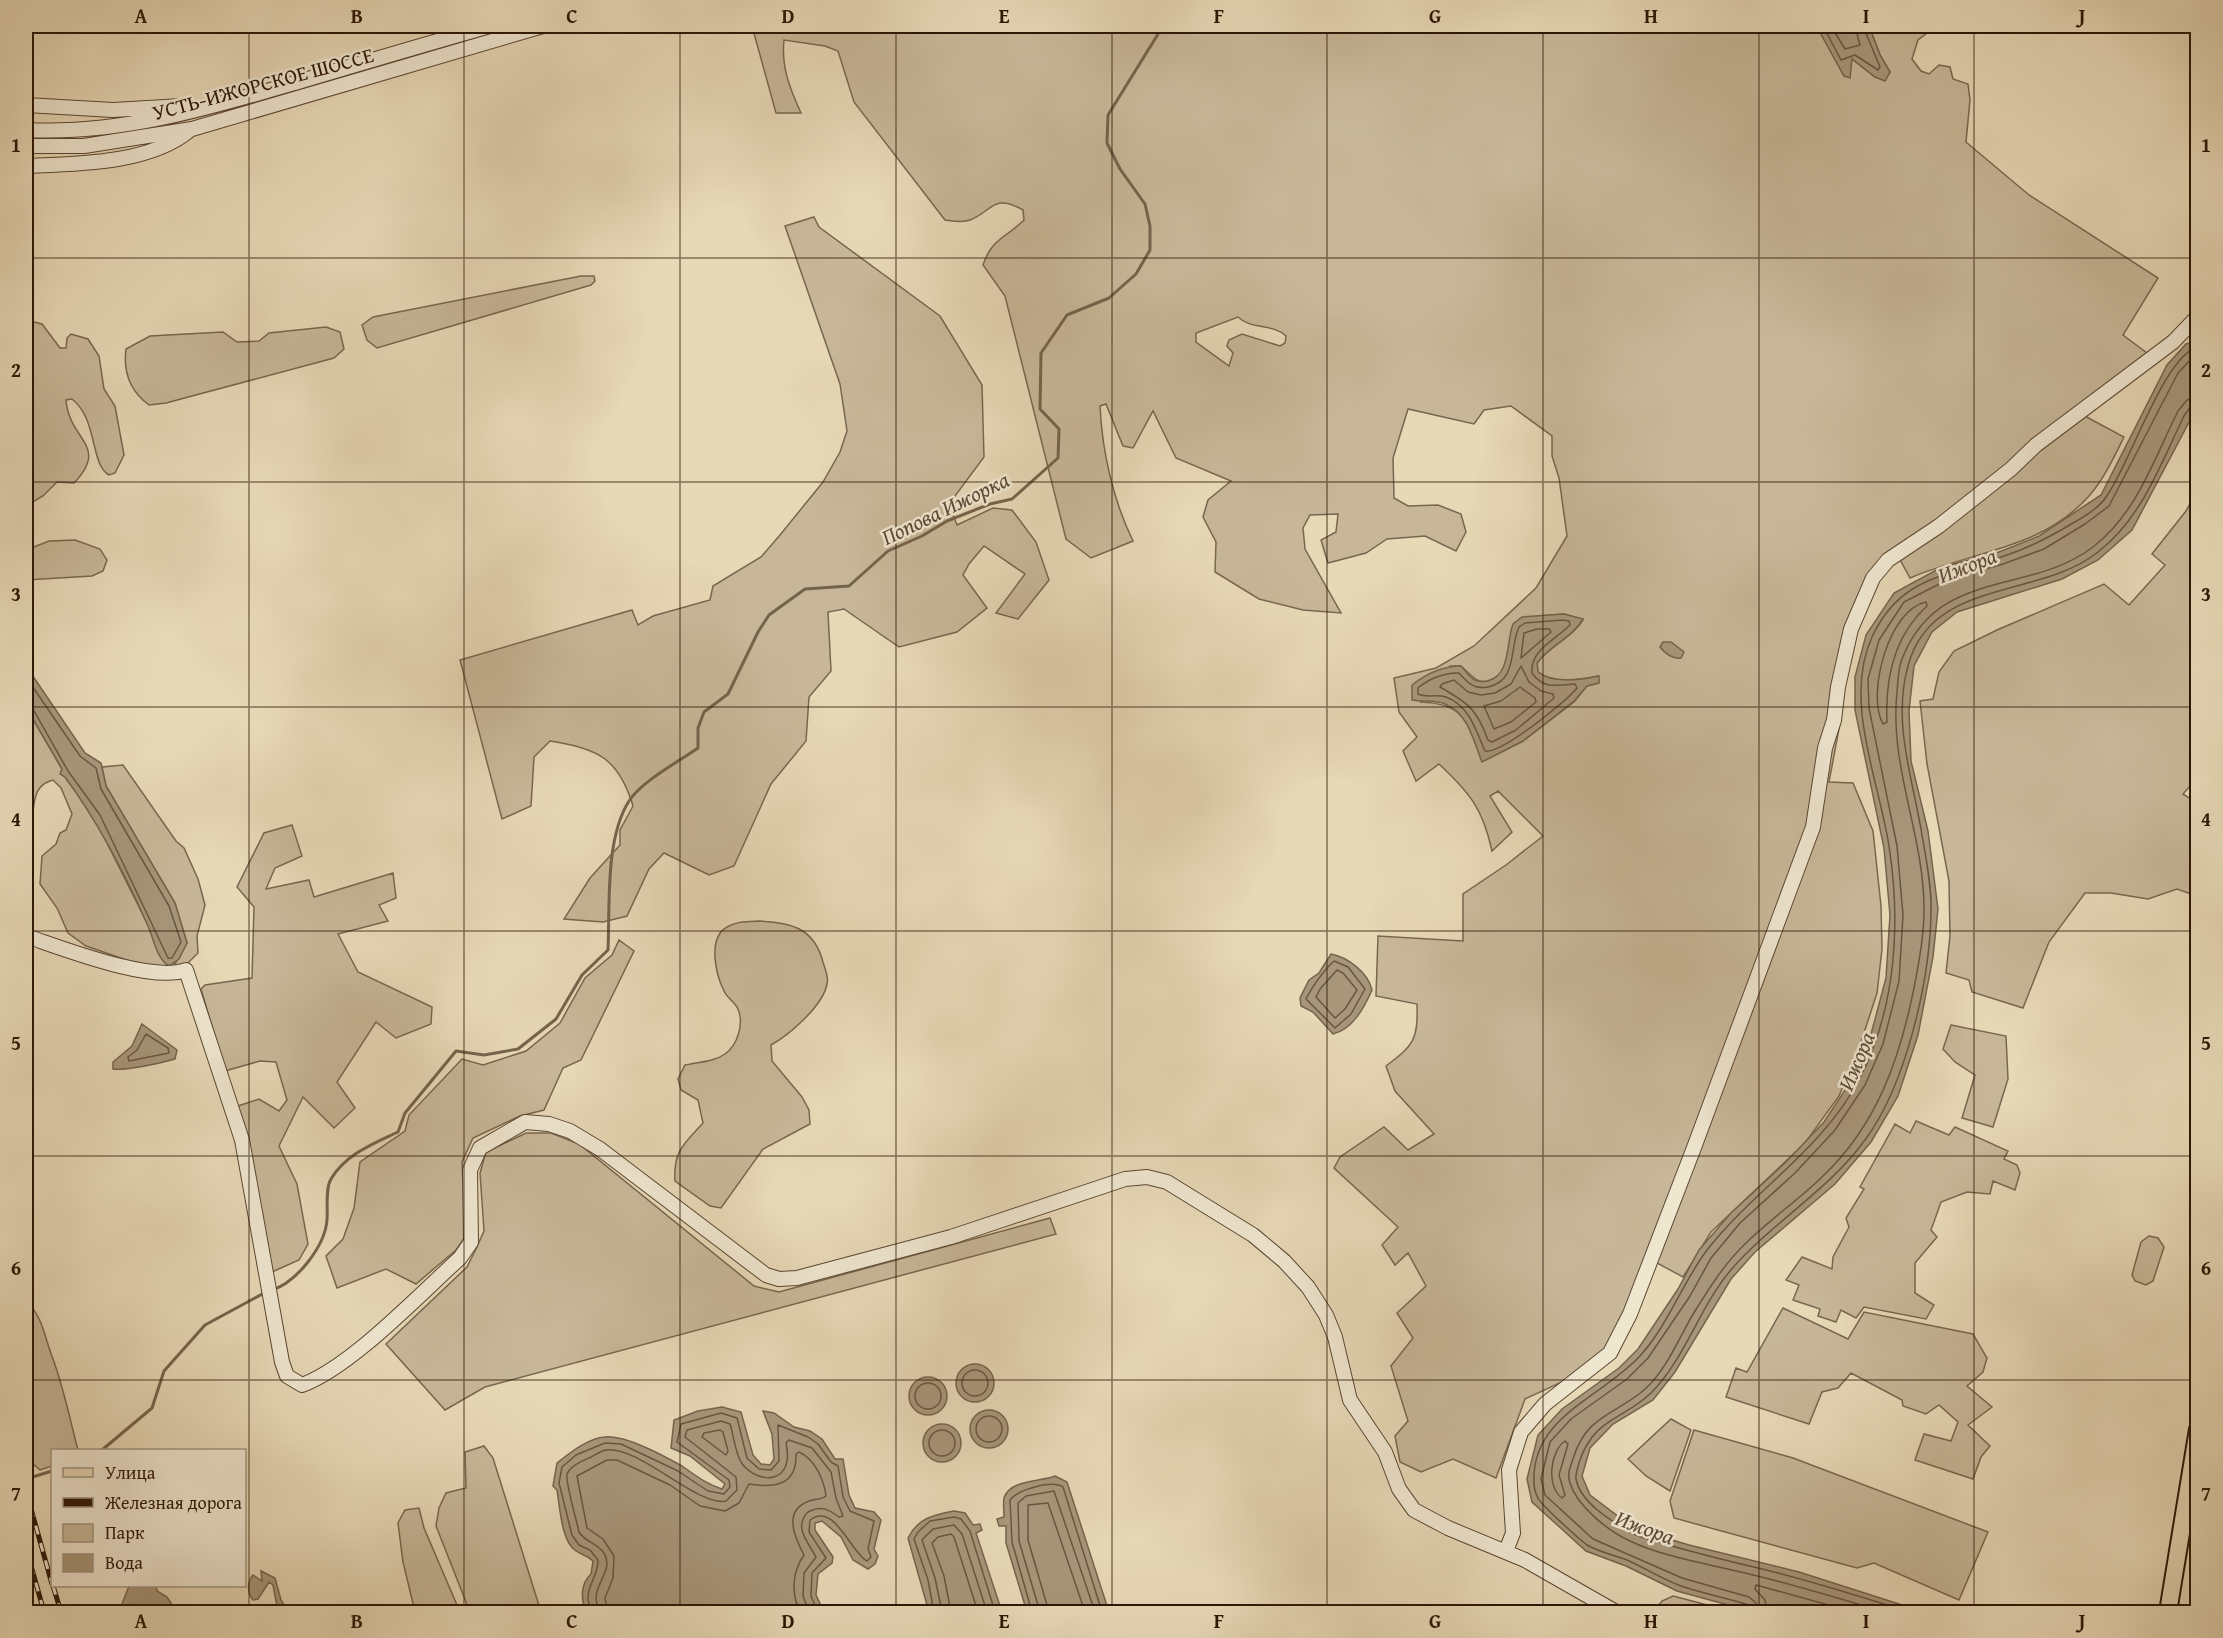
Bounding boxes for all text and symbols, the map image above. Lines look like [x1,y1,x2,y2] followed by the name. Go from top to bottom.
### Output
[135,1,148,30] text: A
[351,1,363,30] text: B
[566,1,578,30] text: C
[781,1,795,30] text: D
[999,1,1010,30] text: E
[1214,1,1224,30] text: F
[1429,1,1441,30] text: G
[1644,1,1658,30] text: H
[1863,1,1869,30] text: I
[2076,1,2086,30] text: J
[149,39,377,128] street label: УСТЬ-ИЖОРСКОЕ ШОССЕ
[11,130,21,159] text: 1
[2201,130,2211,159] text: 1
[11,355,21,384] text: 2
[2201,355,2211,384] text: 2
[876,463,1014,553] water label: Попова Ижорка
[1933,539,2001,591] water label: Ижора
[11,579,21,608] text: 3
[2201,579,2211,608] text: 3
[11,804,21,833] text: 4
[2201,804,2211,833] text: 4
[1829,1027,1883,1095] water label: Ижора
[11,1028,21,1057] text: 5
[2201,1028,2211,1057] text: 5
[11,1253,21,1282] text: 6
[2201,1253,2211,1282] text: 6
[51,1449,246,1587] legend
[105,1459,156,1486] text: Улица
[11,1478,21,1507] text: 7
[2201,1478,2211,1507] text: 7
[104,1489,242,1516] text: Железная дорога
[1611,1502,1679,1552] water label: Ижора
[105,1519,145,1546] text: Парк
[105,1549,143,1576] text: Вода
[135,1606,148,1635] text: A
[351,1606,363,1635] text: B
[566,1606,578,1635] text: C
[781,1606,795,1635] text: D
[999,1606,1010,1635] text: E
[1214,1606,1224,1635] text: F
[1429,1606,1441,1635] text: G
[1644,1606,1658,1635] text: H
[1863,1606,1869,1635] text: I
[2076,1606,2086,1635] text: J

